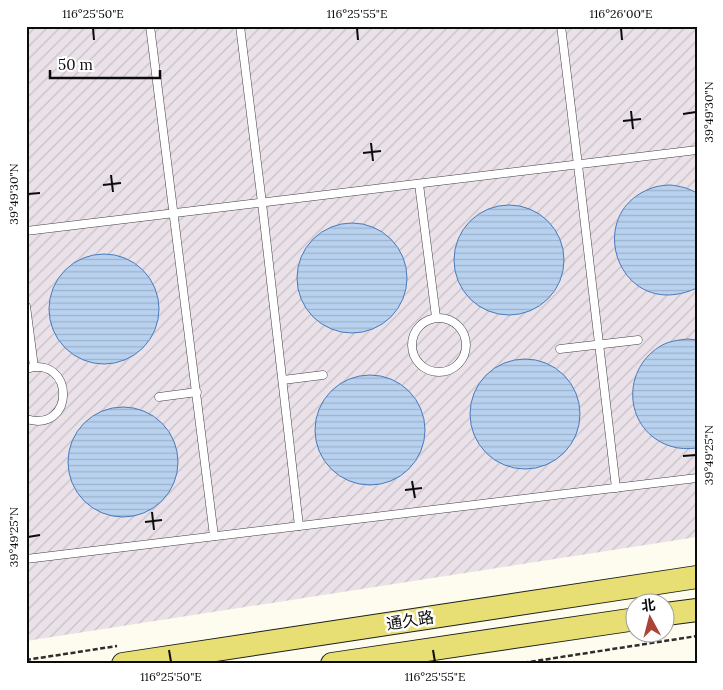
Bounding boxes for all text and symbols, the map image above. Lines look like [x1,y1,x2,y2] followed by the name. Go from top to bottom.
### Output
[62,6,124,21] text: 116°25'50"E
[327,6,387,21] text: 116°25'55"E
[590,6,652,21] text: 116°26'00"E
[50,48,160,80] scale bar
[58,55,93,74] text: 50 m
[701,81,716,143] text: 39°49'30"N
[6,163,21,225] text: 39°49'30"N
[701,425,716,485] text: 39°49'25"N
[6,507,21,567] text: 39°49'25"N
[626,592,676,642] north arrow
[640,595,656,615] text: 北
[385,606,435,634] street label: 通久路
[140,669,202,684] text: 116°25'50"E
[405,669,465,684] text: 116°25'55"E

